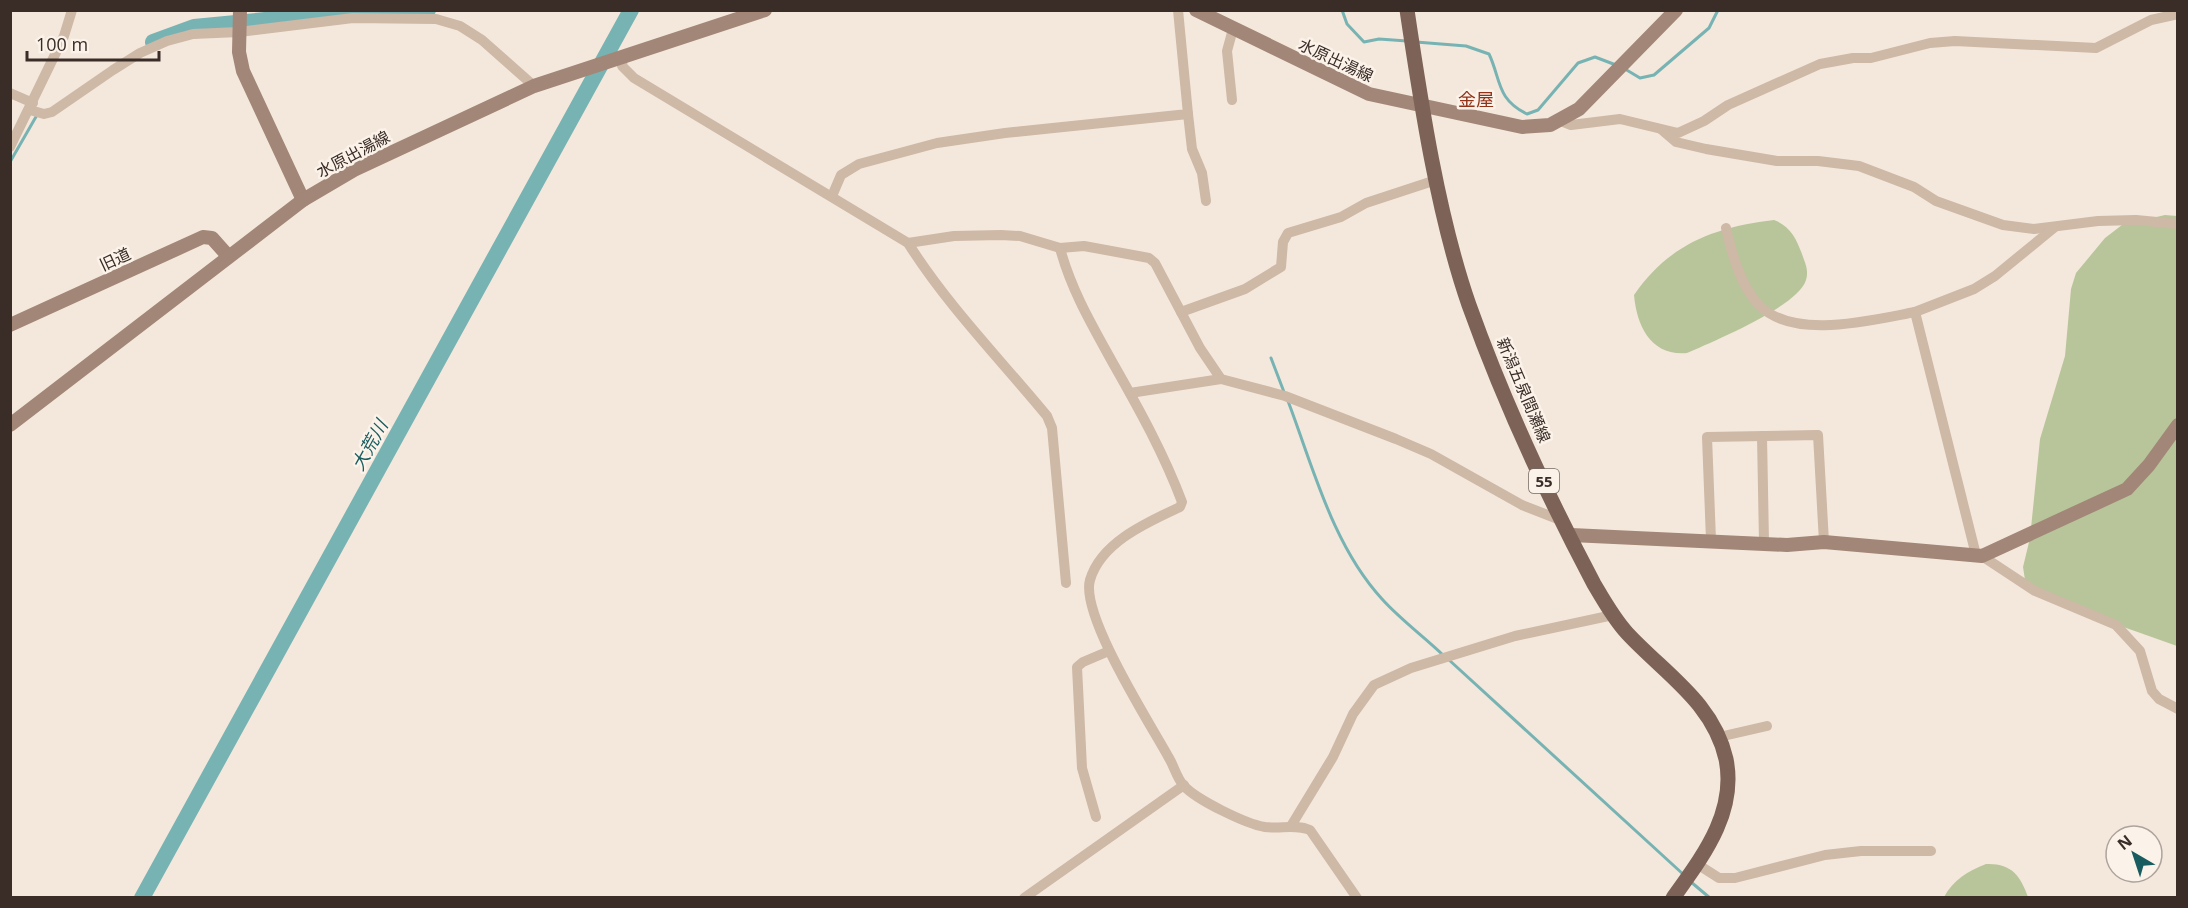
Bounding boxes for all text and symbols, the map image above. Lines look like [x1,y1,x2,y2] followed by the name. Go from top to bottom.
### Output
[27,24,159,62] scale bar
[36,32,88,56] text: 100 m
[1295,33,1377,87] street label: 水原出湯線
[1458,87,1494,111] district label: 金屋
[313,126,393,182] street label: 水原出湯線
[96,242,134,276] street label: 旧道
[1492,334,1556,446] street label: 新潟五泉間瀬線
[345,414,394,474] water label: 大荒川
[1529,469,1559,493] road number: 55
[2104,824,2164,884] north arrow
[2113,830,2137,855] text: N

